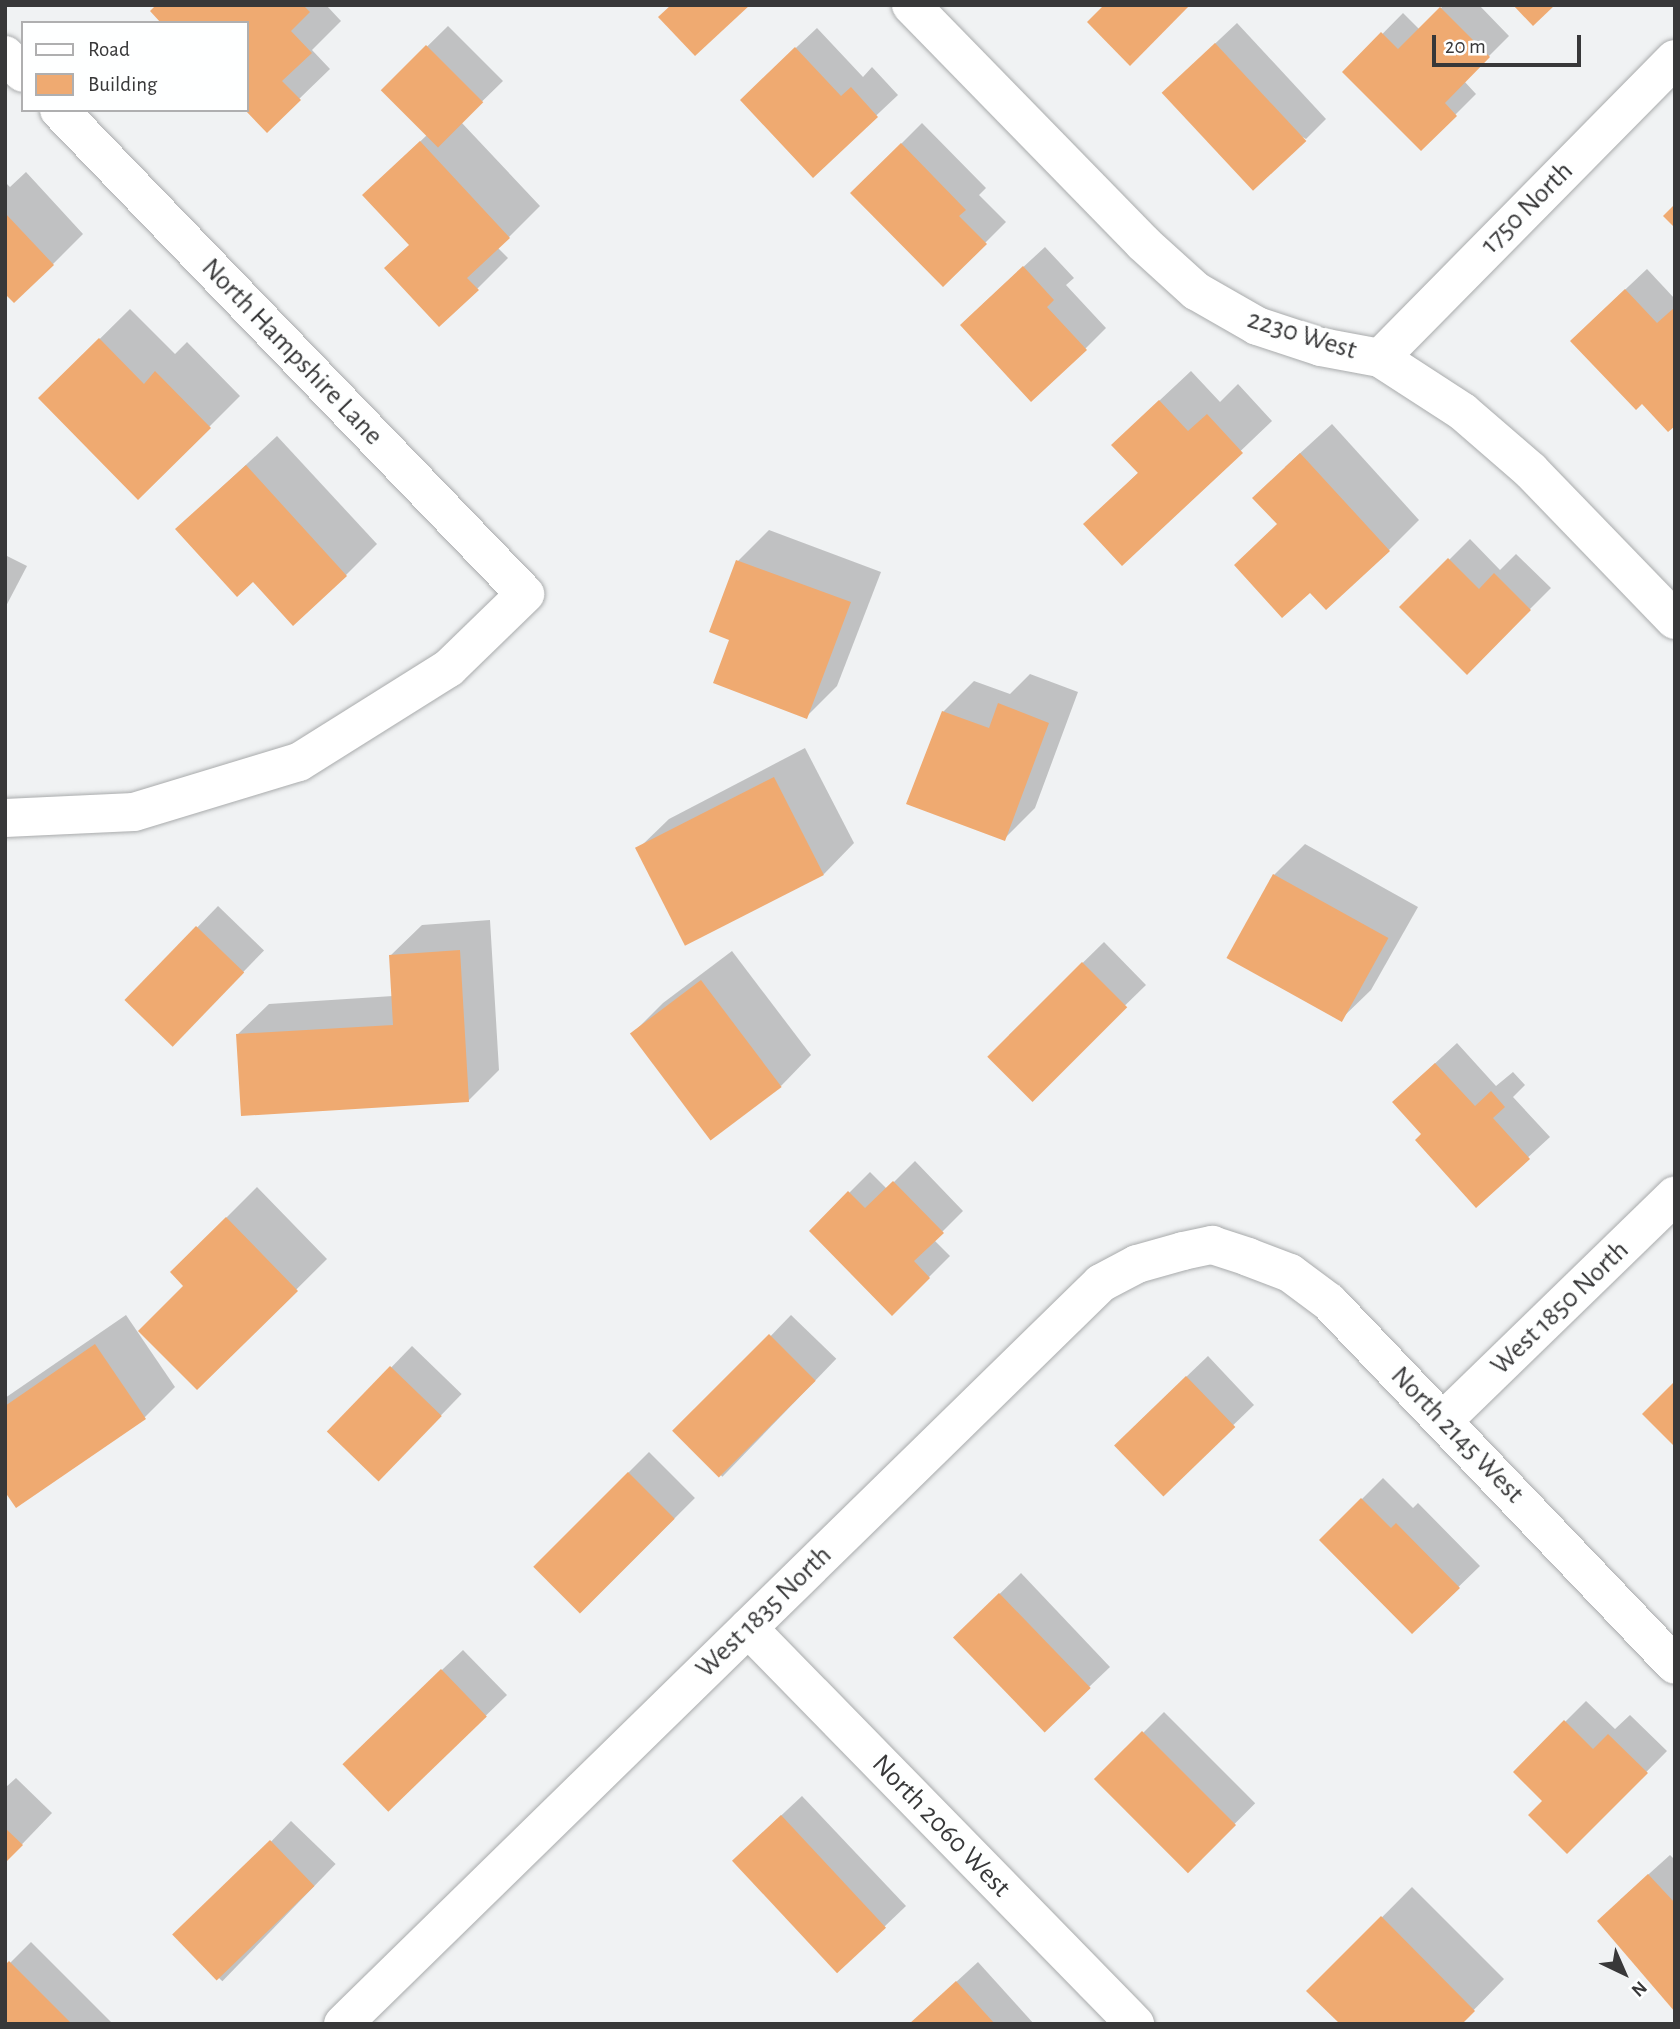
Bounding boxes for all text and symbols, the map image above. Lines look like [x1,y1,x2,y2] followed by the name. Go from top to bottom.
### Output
[21,21,248,112] legend
[1435,21,1584,65] scale bar
[1445,36,1486,57] text: 20 m
[88,39,130,60] text: Road
[88,74,157,95] text: Building
[1474,155,1580,261] street label: 1750 North
[194,251,390,453] street label: North Hampshire Lane
[1243,303,1361,367] street label: 2230 West
[1484,1234,1636,1382] street label: West 1850 North
[1383,1360,1531,1510] street label: North 2145 West
[689,1539,839,1685] street label: West 1835 North
[865,1748,1017,1904] street label: North 2060 West
[1589,1938,1659,2008] north arrow
[1628,1977,1650,2000] text: N

